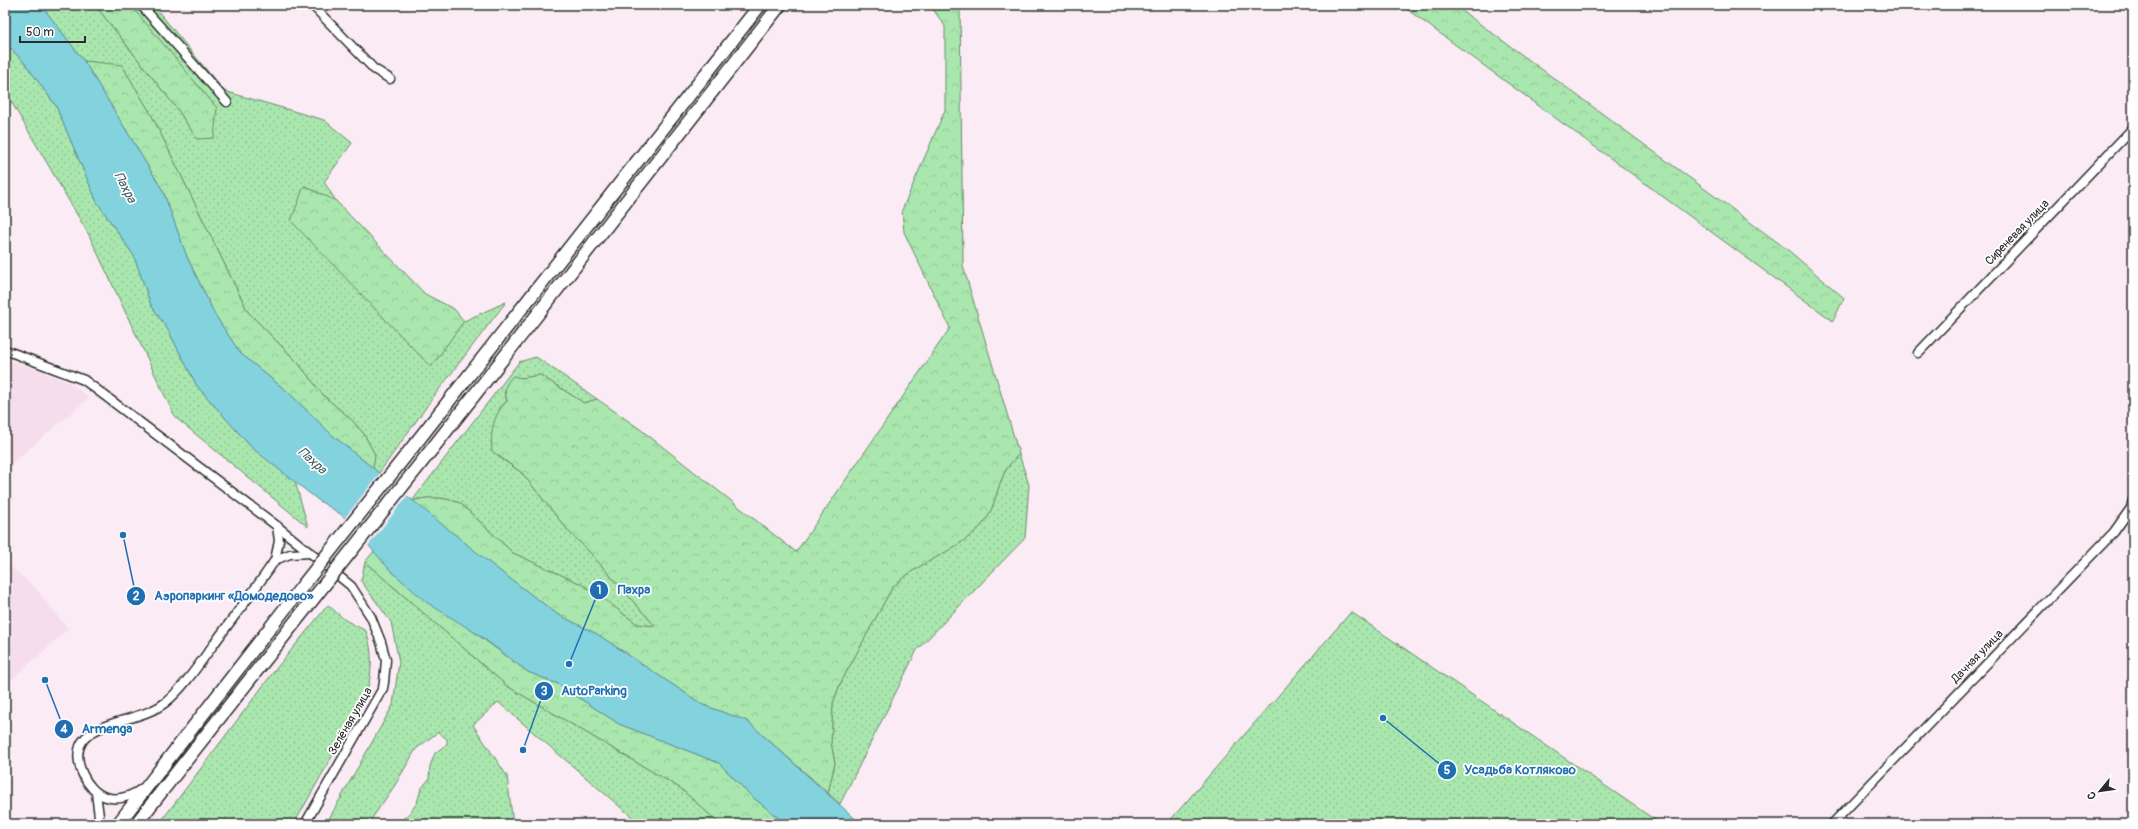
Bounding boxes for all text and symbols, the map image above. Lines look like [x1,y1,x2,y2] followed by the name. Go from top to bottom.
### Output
[20,18,85,44] scale bar
[26,25,54,40] text: 50 m
[111,169,140,206] water label: Пахра
[1982,196,2053,268] street label: Сиреневая улица
[295,444,330,478] water label: Пахра
[589,577,658,602] callout: Пахра
[618,582,650,598] text: Пахра
[126,583,322,608] callout: Аэропаркинг «Домодедово»
[597,583,601,598] text: 1
[154,588,314,604] text: Аэропаркинг «Домодедово»
[133,589,140,604] text: 2
[1947,626,2007,687] street label: Дачная улица
[534,678,635,703] callout: AutoParking
[561,683,627,699] text: AutoParking
[325,684,376,758] street label: Зелёная улица
[541,684,548,699] text: 3
[54,716,141,741] callout: Armenga
[82,721,132,737] text: Armenga
[60,722,68,737] text: 4
[1437,757,1584,782] callout: Усадьба Котляково
[1464,762,1576,778] text: Усадьба Котляково
[1444,763,1451,778] text: 5
[2080,771,2120,811] north arrow
[2084,789,2099,802] text: С

